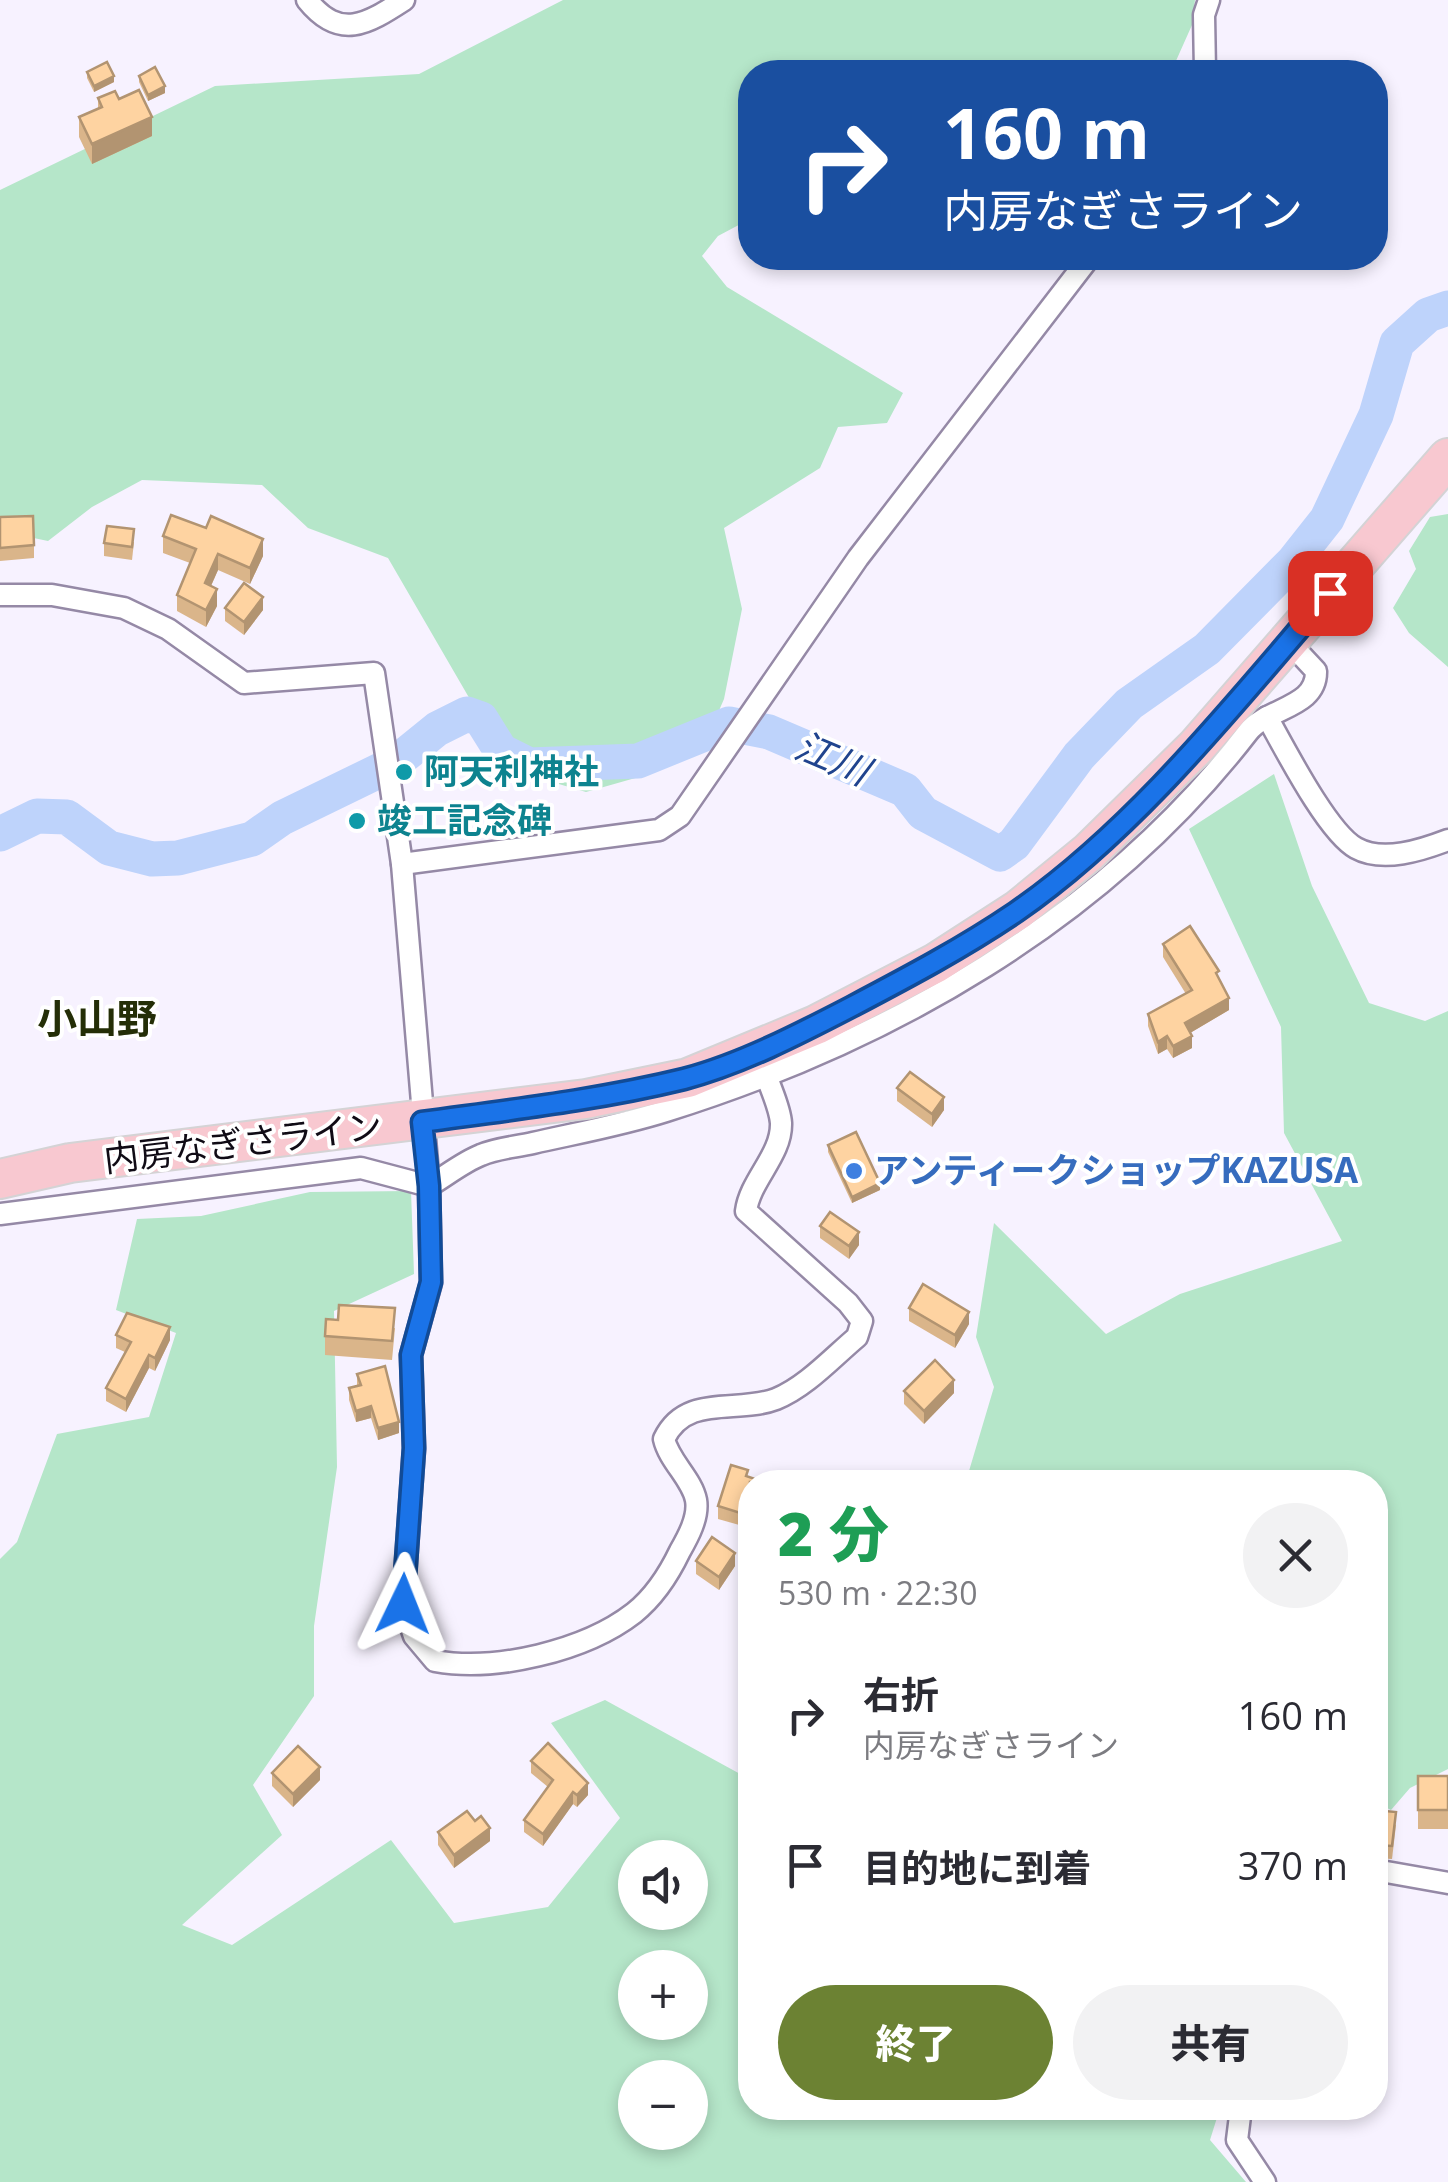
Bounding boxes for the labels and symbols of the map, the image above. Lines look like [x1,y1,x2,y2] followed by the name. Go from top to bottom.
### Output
[1288,551,1373,636] pin
[788,718,882,797] water label: 江川
[424,747,599,794] place label: 阿天利神社
[393,761,415,783] marker: 阿天利神社
[377,796,552,843] place label: 竣工記念碑
[346,810,368,832] marker: 竣工記念碑
[37,990,157,1045] district label: 小山野
[101,1101,385,1182] street label: 内房なぎさライン
[874,1146,1359,1193] place label: アンティークショップKAZUSA
[843,1160,865,1182] marker: アンティークショップKAZUSA
[351,1552,455,1656] position arrow

